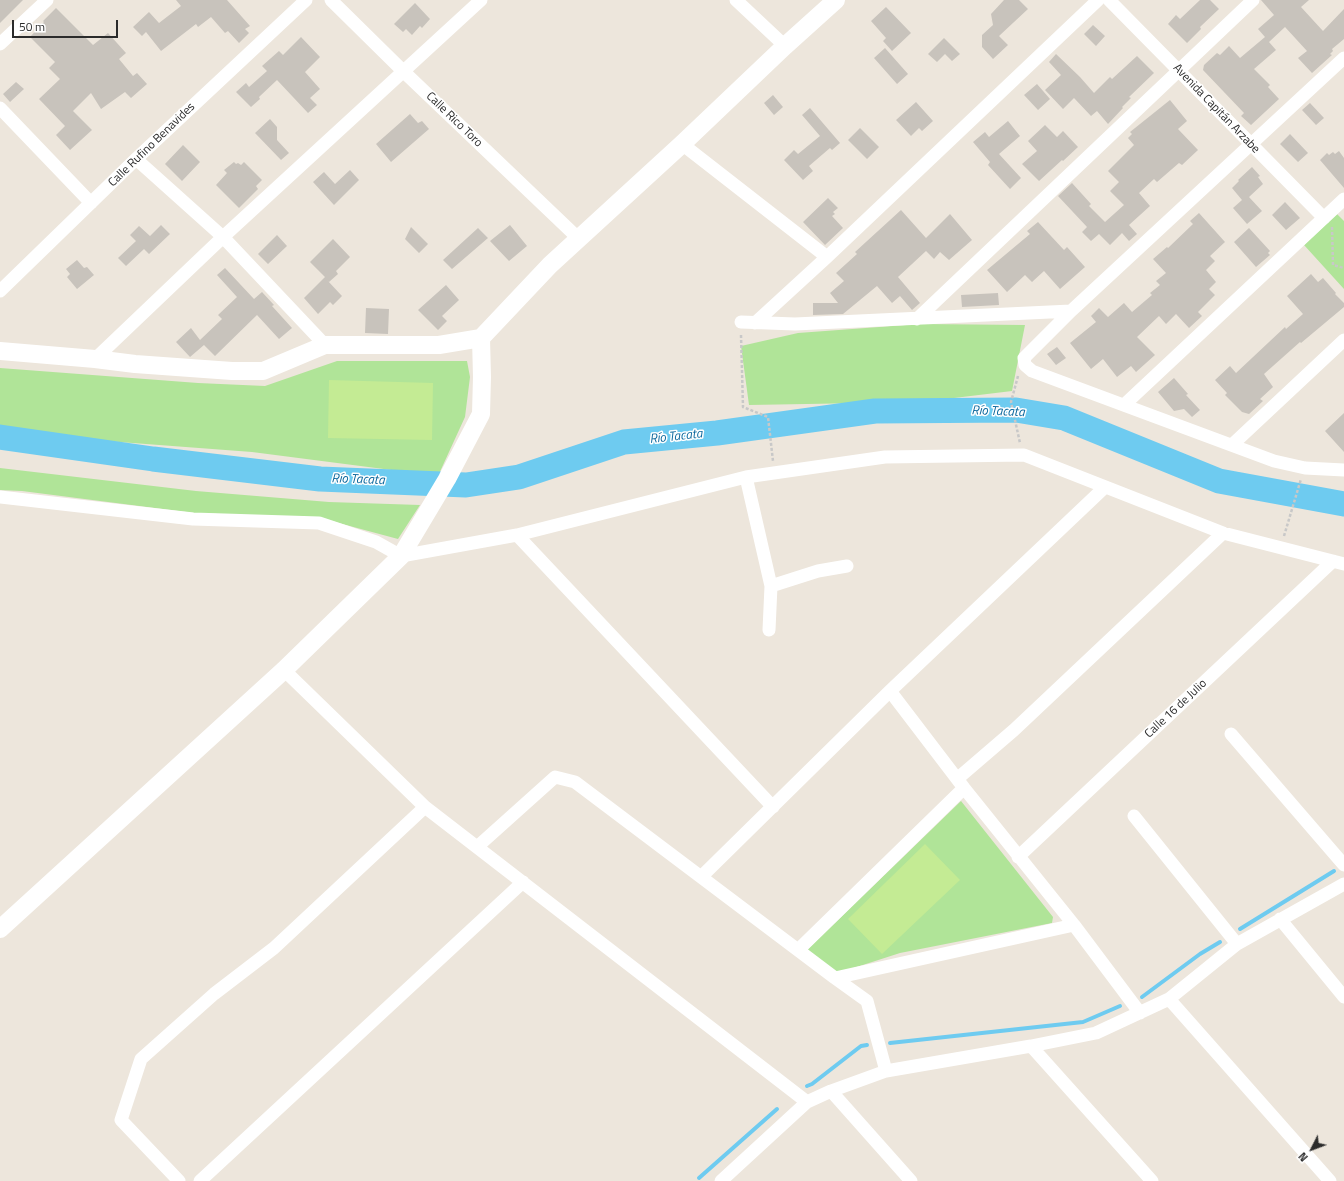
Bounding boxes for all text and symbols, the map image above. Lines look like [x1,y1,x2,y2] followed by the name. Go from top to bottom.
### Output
[14,12,120,38] scale bar
[19,17,45,36] text: 50 m
[1170,61,1262,157] street label: Avenida Capitán Arzabe
[423,90,485,150] street label: Calle Rico Toro
[106,100,198,190] street label: Calle Rufino Benavides
[971,403,1025,421] water label: Río Tacata
[649,426,703,448] water label: Río Tacata
[331,471,385,489] water label: Río Tacata
[1142,677,1210,741] street label: Calle 16 de Julio
[1292,1129,1332,1169] north arrow
[1295,1149,1312,1165] text: N

